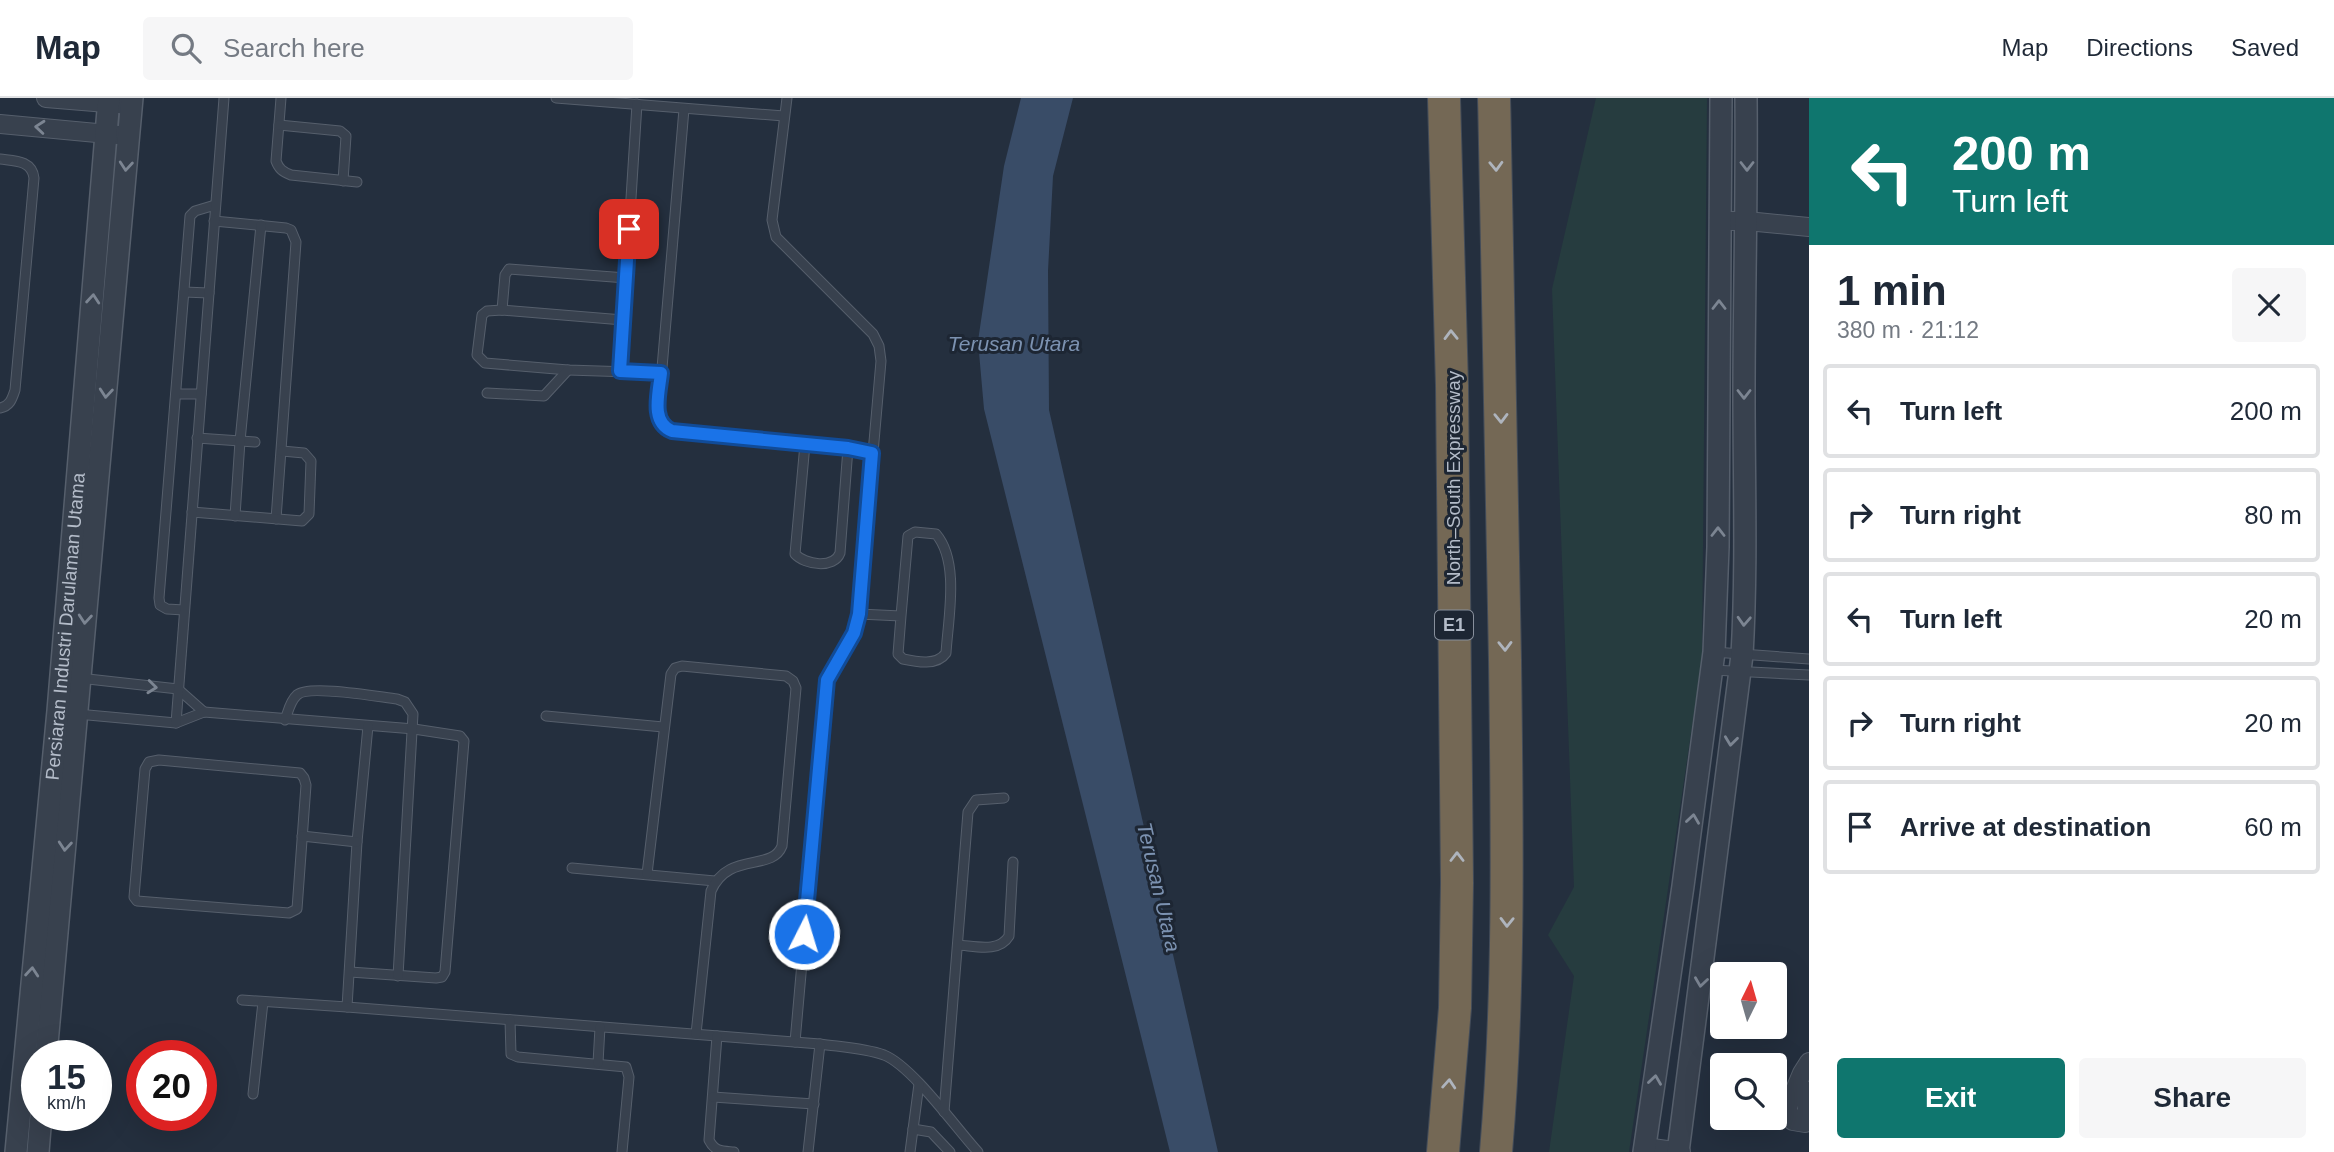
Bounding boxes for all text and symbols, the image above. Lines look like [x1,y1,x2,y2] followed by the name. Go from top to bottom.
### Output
[143,17,633,80] search box
[35,29,101,66] text: Map
[167,29,205,67] icon: search
[223,33,365,63] text: Search here
[2002,34,2048,61] text: Map
[2086,34,2193,61] text: Directions
[2231,34,2299,61] text: Saved
[34,120,45,135] one-way arrow
[1837,126,1928,217] icon: left
[1952,126,2091,180] text: 200 m
[119,161,134,172] one-way arrow
[1488,161,1503,172] one-way arrow
[1739,161,1755,172] one-way arrow
[1952,183,2068,219] text: Turn left
[599,199,659,259] pin
[610,210,648,248] icon: arrive
[1837,267,1947,314] text: 1 min
[2232,268,2306,342] button: close
[85,293,100,304] one-way arrow
[1712,299,1727,310] one-way arrow
[1837,317,1979,343] text: 380 m · 21:12
[1443,330,1459,340] one-way arrow
[948,332,1080,355] water label: Terusan Utara
[1443,370,1464,585] street label: North–South Expressway
[98,387,113,398] one-way arrow
[1736,389,1752,399] one-way arrow
[1841,392,1879,430] icon: left
[1900,396,2002,426] text: Turn left
[2230,396,2302,426] text: 200 m
[1494,413,1509,424] one-way arrow
[41,471,88,781] street label: Persiaran Industri Darulaman Utama
[1841,496,1879,534] icon: right
[1900,500,2021,530] text: Turn right
[2244,500,2302,530] text: 80 m
[1710,526,1726,537] one-way arrow
[1841,600,1879,638] icon: left
[1900,604,2002,634] text: Turn left
[2244,604,2302,634] text: 20 m
[1435,610,1473,640] road number: E1
[78,614,93,625] one-way arrow
[1737,616,1752,627] one-way arrow
[1497,641,1513,651] one-way arrow
[147,679,158,694] one-way arrow
[1841,704,1879,742] icon: right
[1900,708,2021,738] text: Turn right
[2244,708,2302,738] text: 20 m
[1724,735,1739,747] one-way arrow
[1841,808,1879,846] icon: arrive
[1900,812,2151,842] text: Arrive at destination
[2244,812,2302,842] text: 60 m
[1685,813,1700,824] one-way arrow
[1133,820,1185,954] water label: Terusan Utara
[58,841,73,852] one-way arrow
[1449,851,1465,861] one-way arrow
[767,897,841,971] position arrow
[1499,917,1515,928] one-way arrow
[1710,962,1787,1040] north arrow
[1710,962,1787,1130] map controls
[24,966,39,977] one-way arrow
[1693,976,1708,988] one-way arrow
[126,1040,217,1131] speed limit sign: 20
[1710,1053,1787,1130] button: search
[47,1057,86,1096] text: 15
[1837,1058,2065,1138] button: Exit
[2079,1058,2306,1138] button: Share
[1647,1074,1662,1086] one-way arrow
[1441,1078,1456,1089] one-way arrow
[47,1093,86,1113] text: km/h

